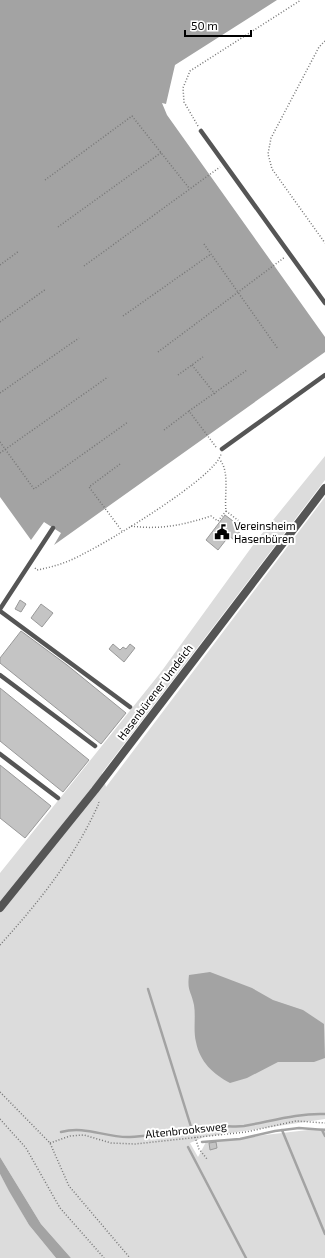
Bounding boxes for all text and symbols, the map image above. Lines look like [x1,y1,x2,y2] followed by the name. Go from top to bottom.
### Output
[185,12,251,38] scale bar
[191,18,218,32] text: 50 m
[234,519,296,545] place label: Vereinsheim Hasenbüren
[213,523,231,541] public building icon: Vereinsheim Hasenbüren
[114,641,195,742] street label: Hasenbürener Umdeich
[145,1119,227,1140] street label: Altenbrooksweg

